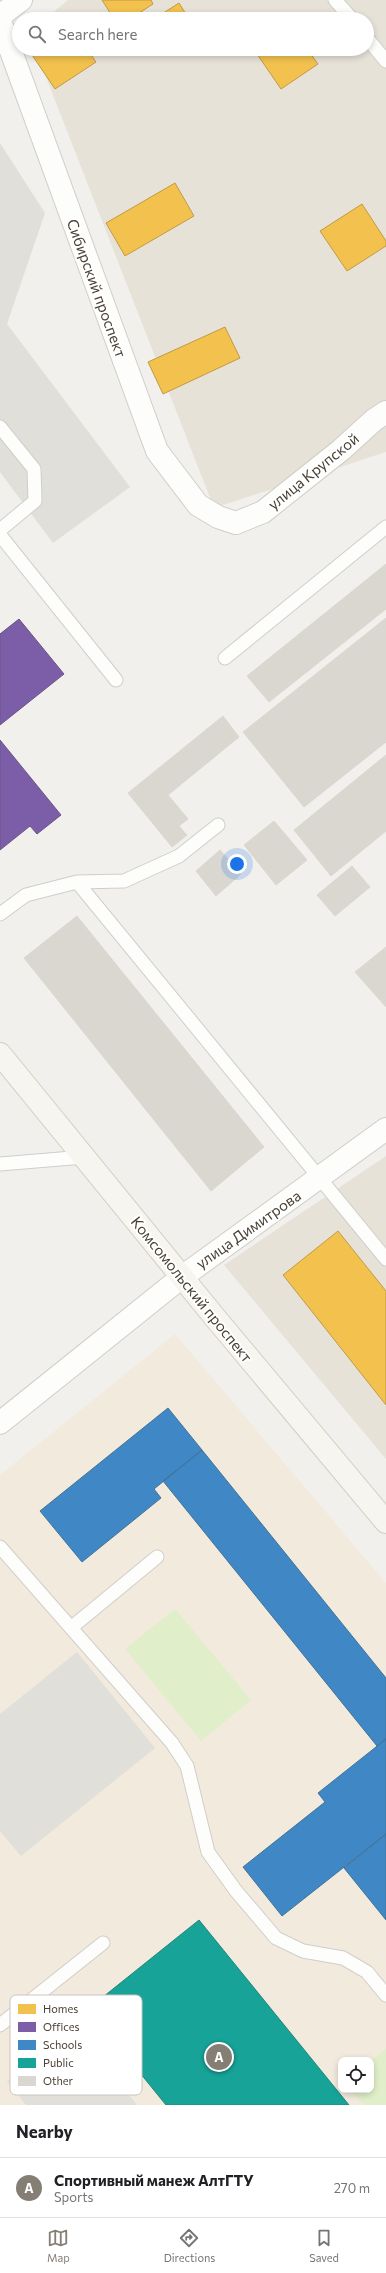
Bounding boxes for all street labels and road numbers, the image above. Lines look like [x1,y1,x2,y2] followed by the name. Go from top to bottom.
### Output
[64,216,130,360] street label: Сибирский проспект
[264,429,362,513] street label: улица Крупской
[192,1186,304,1272] street label: улица Димитрова
[128,1213,256,1365] street label: Комсомольский проспект

